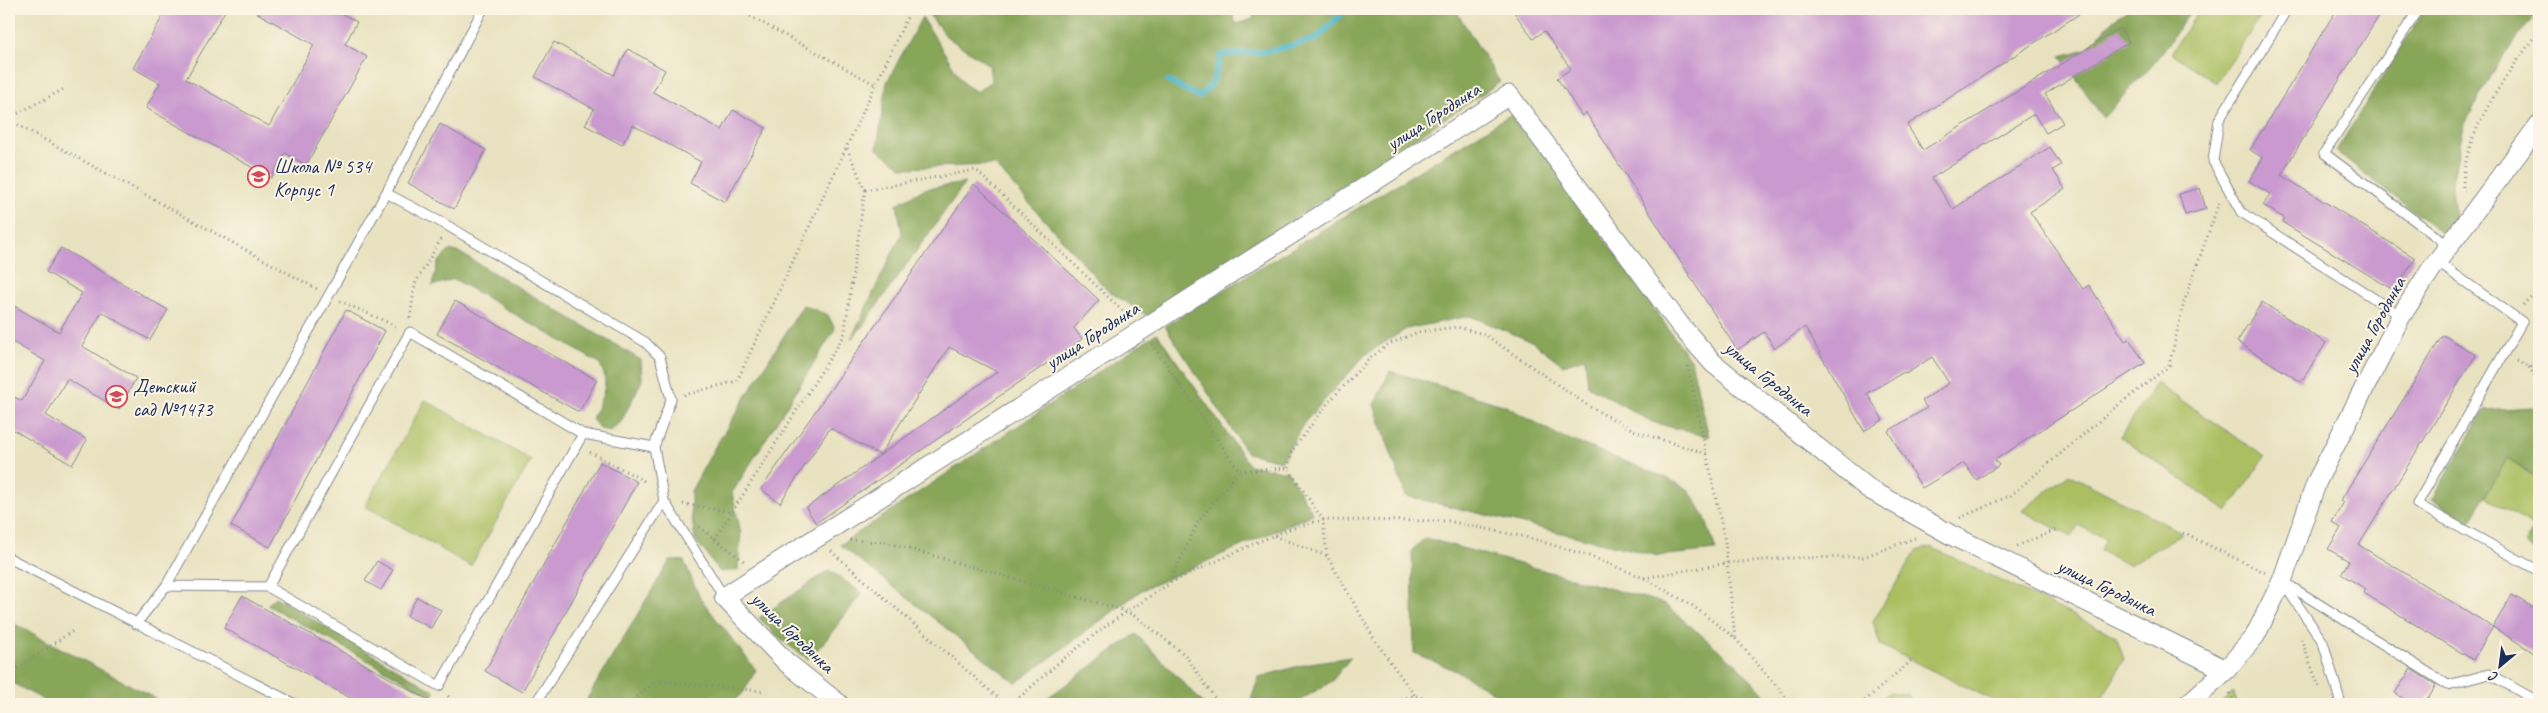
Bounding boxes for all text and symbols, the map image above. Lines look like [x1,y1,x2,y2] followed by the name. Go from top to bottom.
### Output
[1381,76,1486,157] street label: улица Городянка
[274,154,373,202] place label: Школа № 534 Корпус 1
[246,165,270,189] school or university icon: Школа № 534 Корпус 1
[2337,271,2412,379] street label: улица Городянка
[1040,295,1145,376] street label: улица Городянка
[1719,334,1819,422] street label: улица Городянка
[133,374,215,422] place label: Детский сад №1473
[105,385,129,409] school or university icon: Детский сад №1473
[2052,552,2161,623] street label: улица Городянка
[745,586,841,679] street label: улица Городянка
[2476,640,2526,690] north arrow
[2485,667,2501,686] text: С

